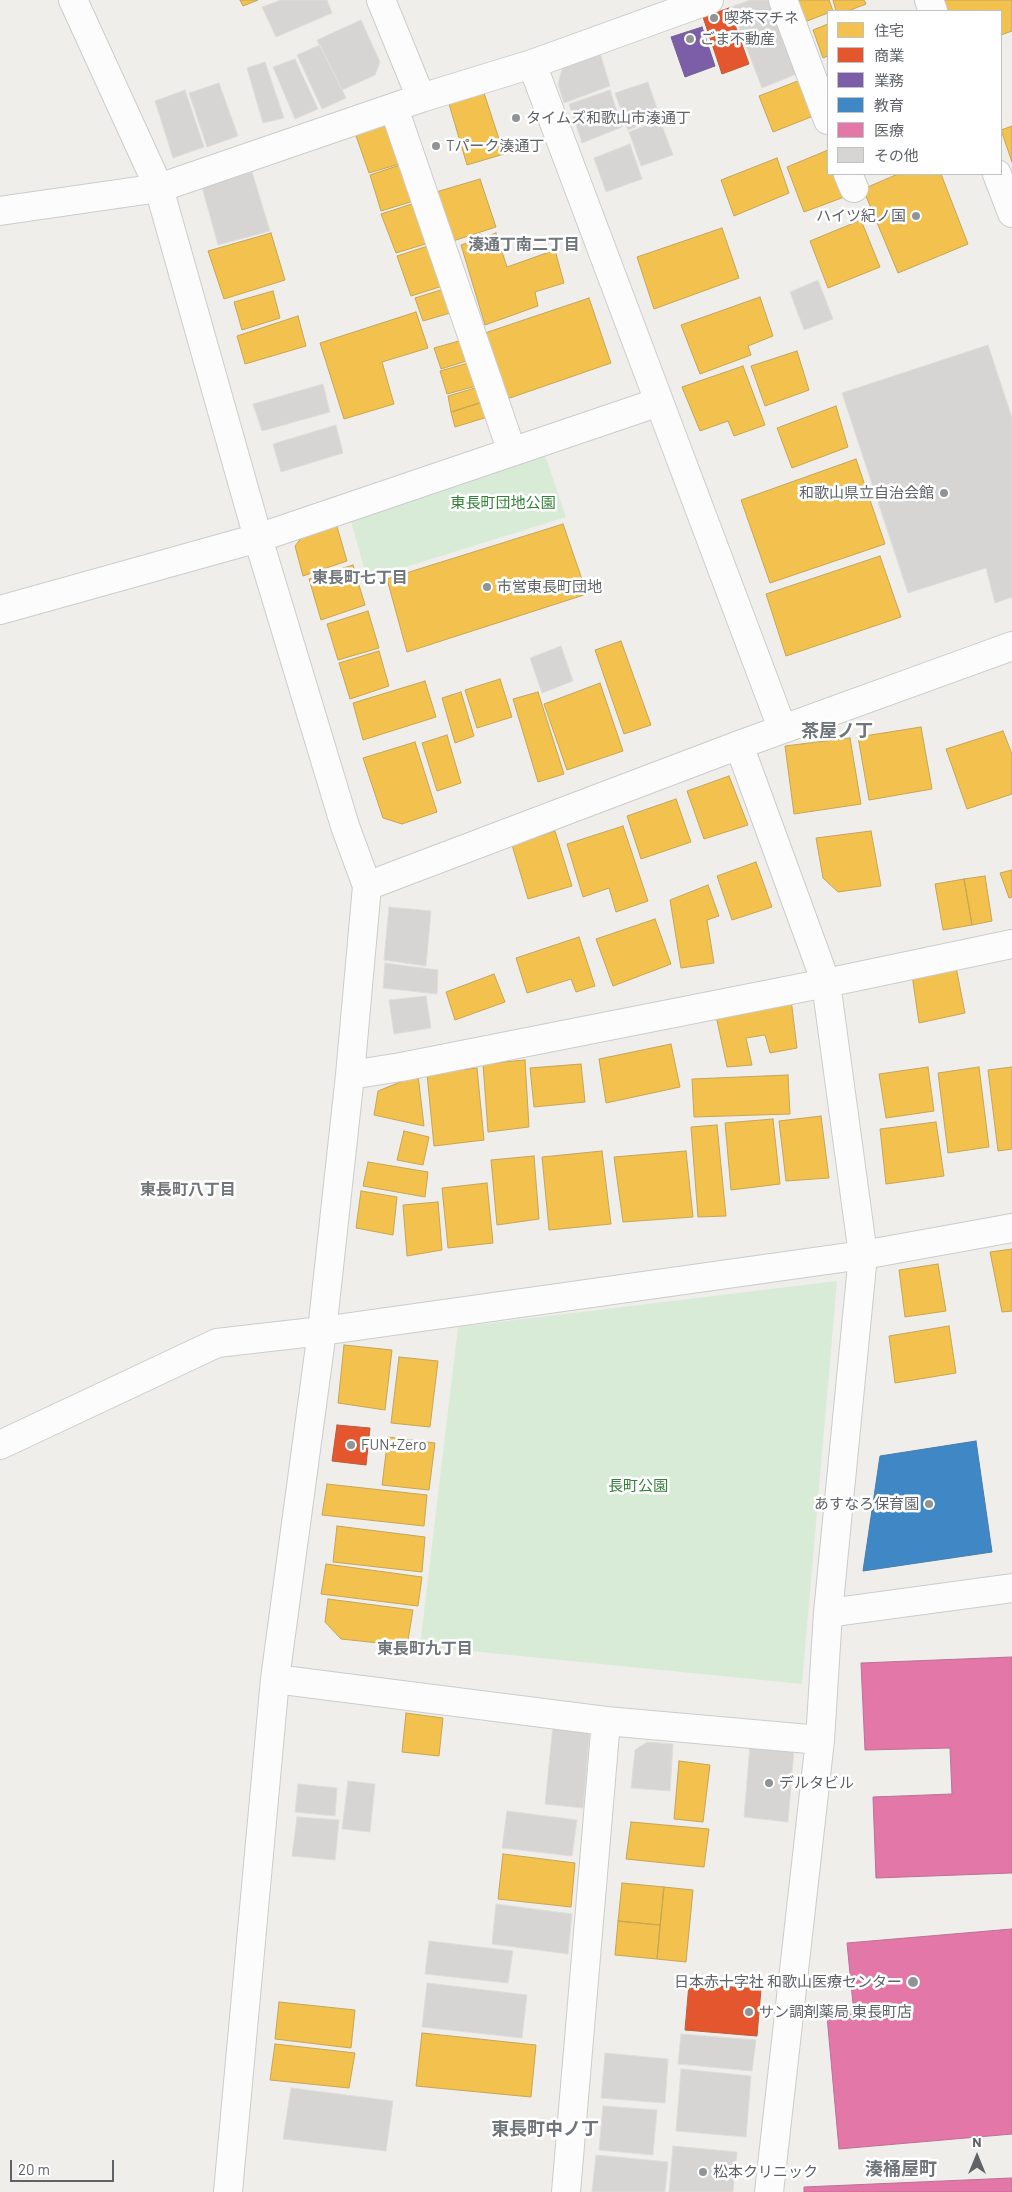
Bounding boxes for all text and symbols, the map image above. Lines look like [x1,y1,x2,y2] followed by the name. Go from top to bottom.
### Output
[724,9,799,27] place label: 喫茶マチネ
[827,10,1002,175] legend
[708,12,720,24] marker: 喫茶マチネ
[874,21,904,39] text: 住宅
[700,30,775,48] place label: ごま不動産
[684,33,696,45] marker: ごま不動産
[874,46,904,64] text: 商業
[874,71,904,89] text: 業務
[874,96,904,114] text: 教育
[526,109,691,127] place label: タイムズ和歌山市湊通丁
[510,112,522,124] marker: タイムズ和歌山市湊通丁
[874,121,904,139] text: 医療
[446,137,545,155] place label: Tパーク湊通丁
[430,140,442,152] marker: Tパーク湊通丁
[874,146,919,164] text: その他
[816,207,906,225] place label: ハイツ紀ノ国
[910,210,922,222] marker: ハイツ紀ノ国
[468,235,580,255] district label: 湊通丁南二丁目
[799,484,934,502] place label: 和歌山県立自治会館
[938,487,950,499] marker: 和歌山県立自治会館
[451,494,555,512] park label: 東長町団地公園
[312,568,408,588] district label: 東長町七丁目
[497,578,602,596] place label: 市営東長町団地
[481,581,493,593] marker: 市営東長町団地
[801,720,873,742] district label: 茶屋ノ丁
[140,1180,236,1200] district label: 東長町八丁目
[361,1436,427,1454] place label: FUN+Zero
[345,1439,357,1451] marker: FUN+Zero
[608,1477,668,1495] park label: 長町公園
[814,1495,919,1513] place label: あすなろ保育園
[923,1498,935,1510] marker: あすなろ保育園
[377,1639,473,1659] district label: 東長町九丁目
[779,1774,854,1792] place label: デルタビル
[763,1777,775,1789] marker: デルタビル
[674,1973,902,1991] place label: 日本赤十字社 和歌山医療センター
[906,1975,920,1989] marker: 日本赤十字社 和歌山医療センター
[759,2003,912,2021] place label: サン調剤薬局 東長町店
[743,2006,755,2018] marker: サン調剤薬局 東長町店
[491,2118,599,2140] district label: 東長町中ノ丁
[952,2132,1002,2182] north arrow
[972,2133,982,2150] text: N
[12,2150,116,2182] scale bar
[865,2158,937,2180] district label: 湊桶屋町
[18,2160,50,2178] text: 20 m
[713,2163,818,2181] place label: 松本クリニック
[697,2166,709,2178] marker: 松本クリニック

